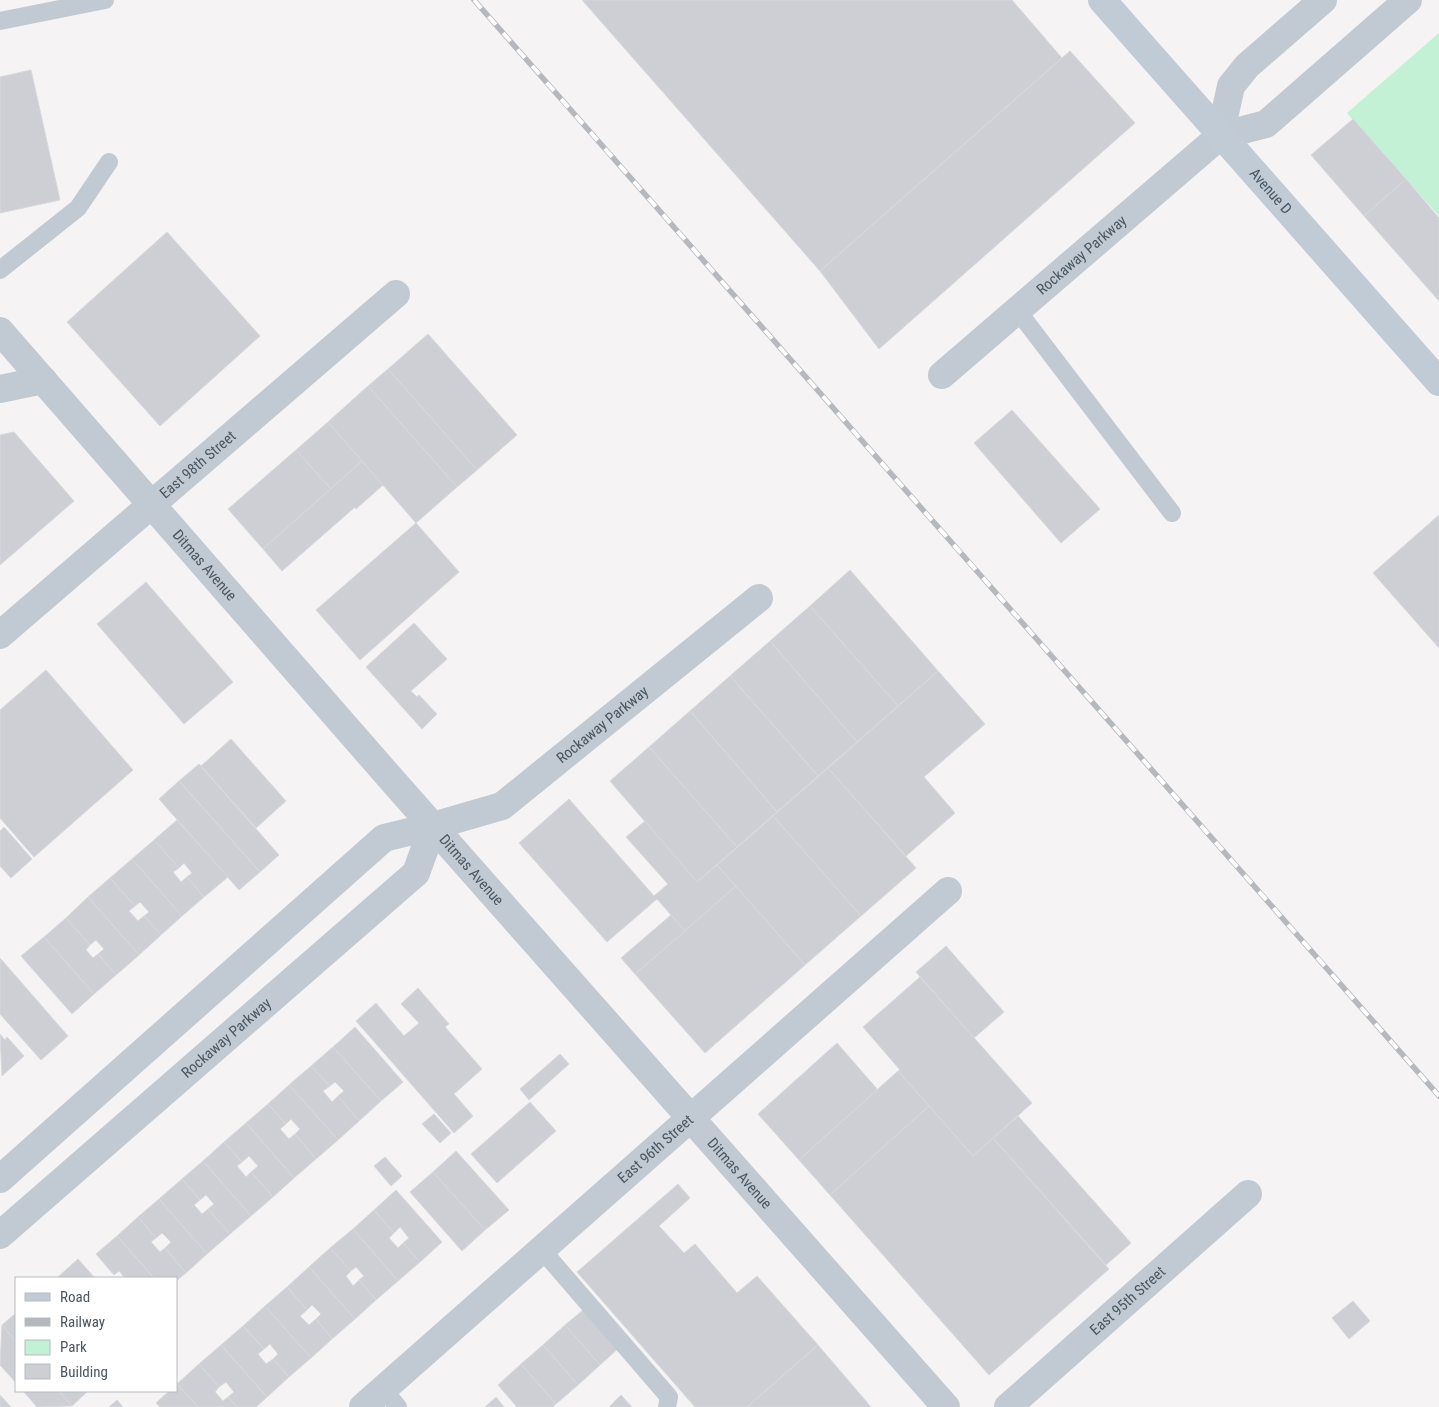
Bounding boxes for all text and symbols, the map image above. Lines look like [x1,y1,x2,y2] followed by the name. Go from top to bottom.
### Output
[1246,165,1296,218] street label: Avenue D
[1033,211,1130,299] street label: Rockaway Parkway
[156,427,239,502] street label: East 98th Street
[169,526,240,605] street label: Ditmas Avenue
[553,682,652,767] street label: Rockaway Parkway
[435,831,507,909] street label: Ditmas Avenue
[178,994,275,1082] street label: Rockaway Parkway
[614,1111,697,1187] street label: East 96th Street
[704,1134,776,1213] street label: Ditmas Avenue
[1086,1263,1169,1339] street label: East 95th Street
[15,1277,178,1392] legend
[60,1288,90,1306] text: Road
[60,1313,105,1331] text: Railway
[60,1338,87,1356] text: Park
[60,1363,108,1381] text: Building

